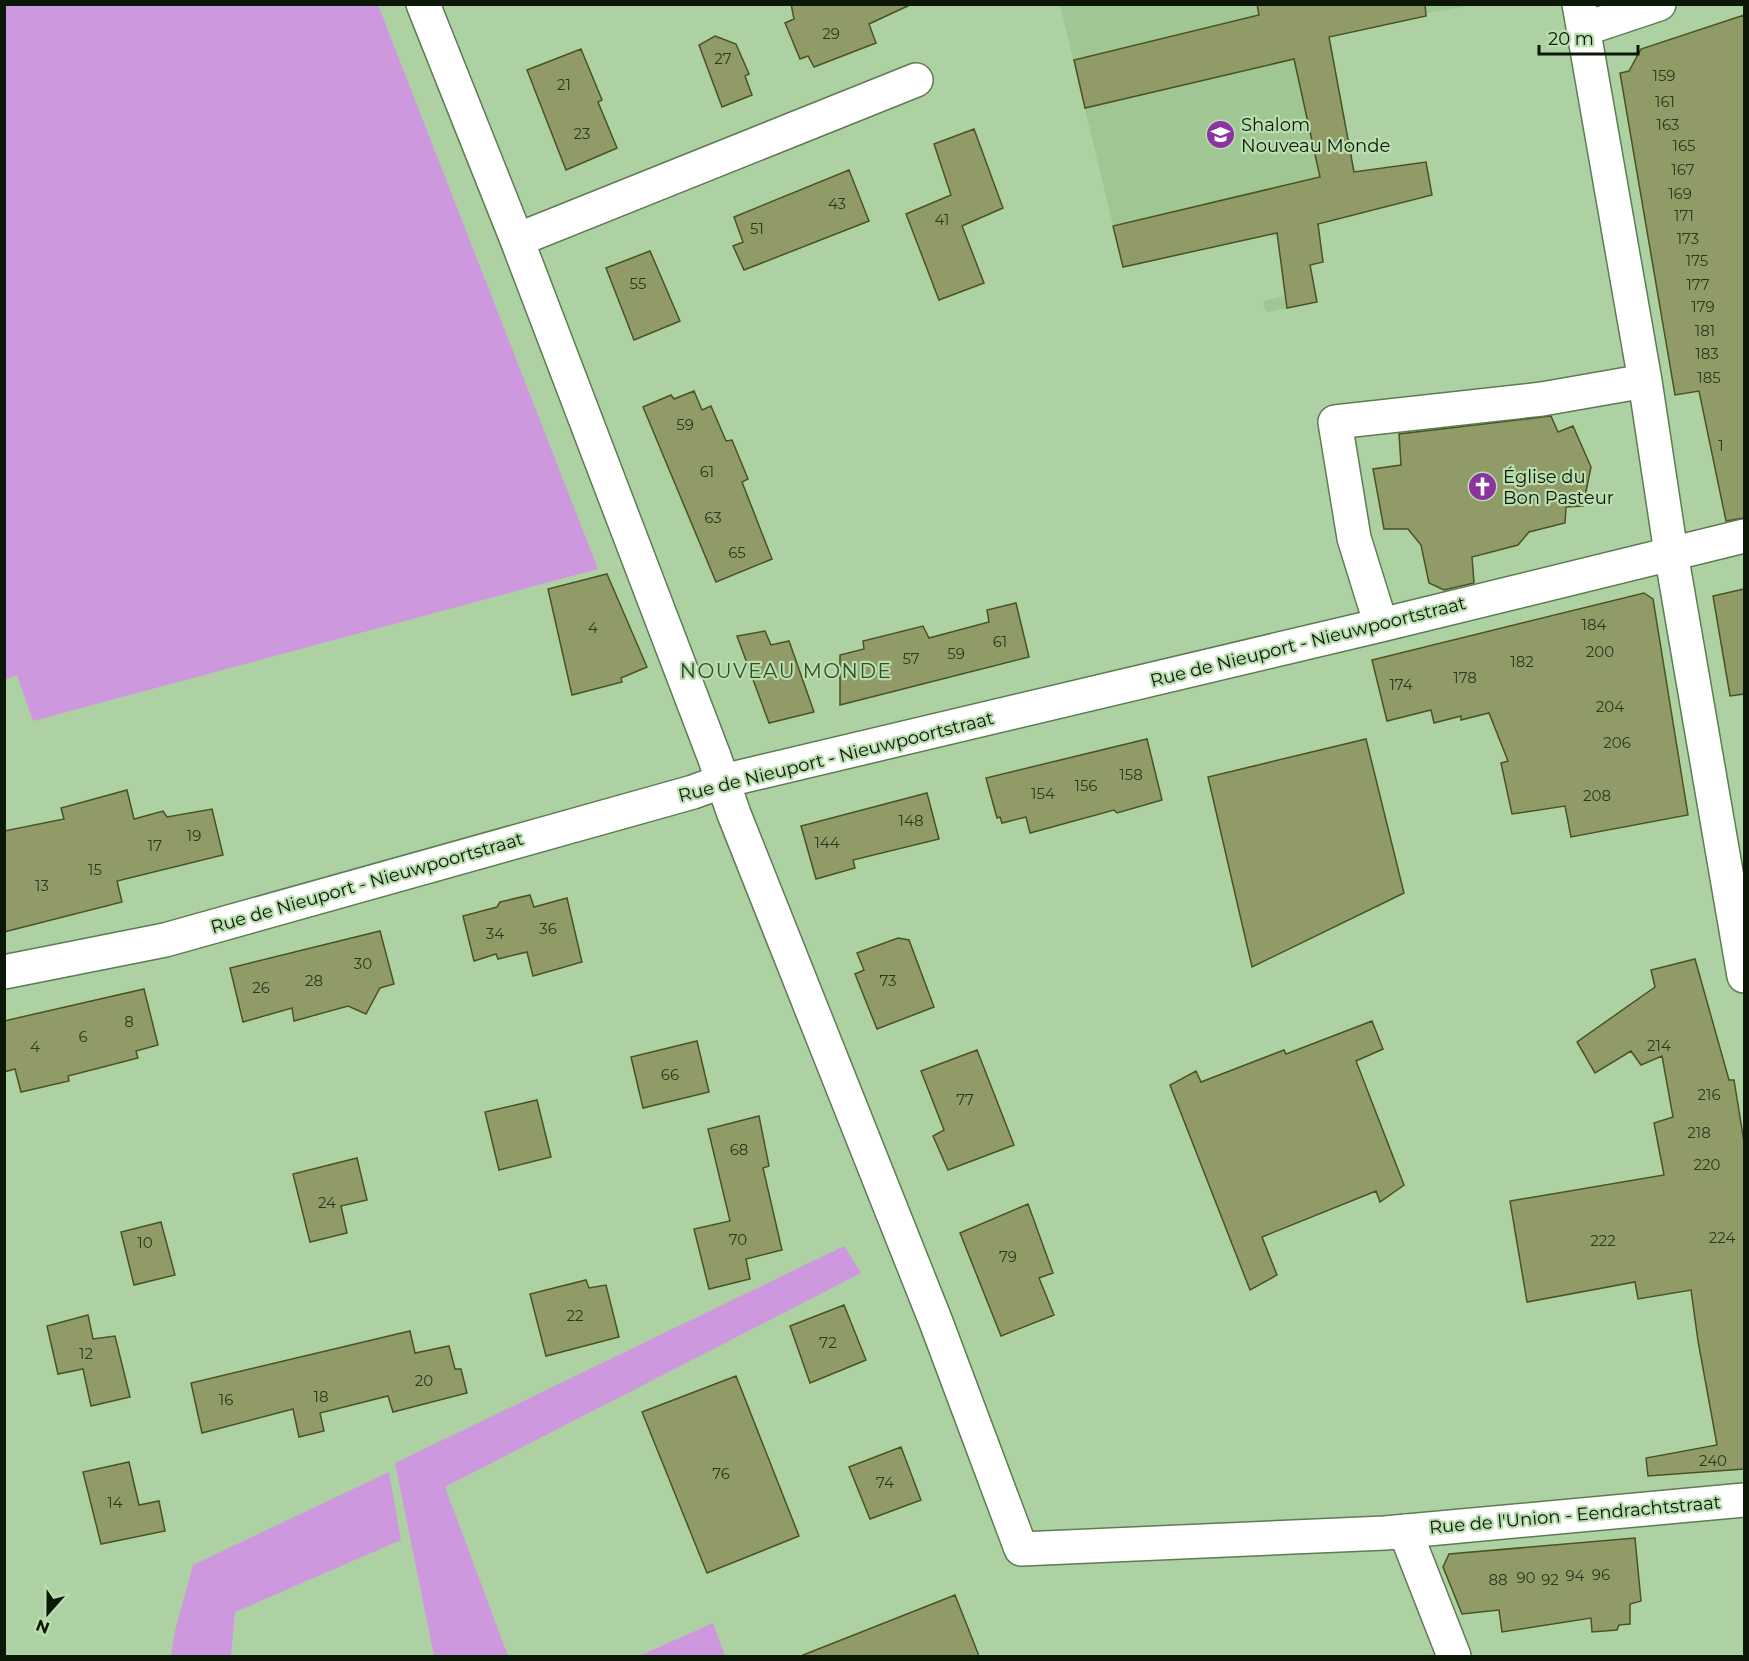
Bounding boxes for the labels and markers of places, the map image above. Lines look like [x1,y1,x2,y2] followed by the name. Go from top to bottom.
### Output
[1241,114,1390,157] place label: Shalom Nouveau Monde
[1204,119,1236,151] school or university icon: Shalom Nouveau Monde
[1503,466,1614,509] place label: Église du Bon Pasteur
[1466,471,1498,503] church icon: Église du Bon Pasteur

